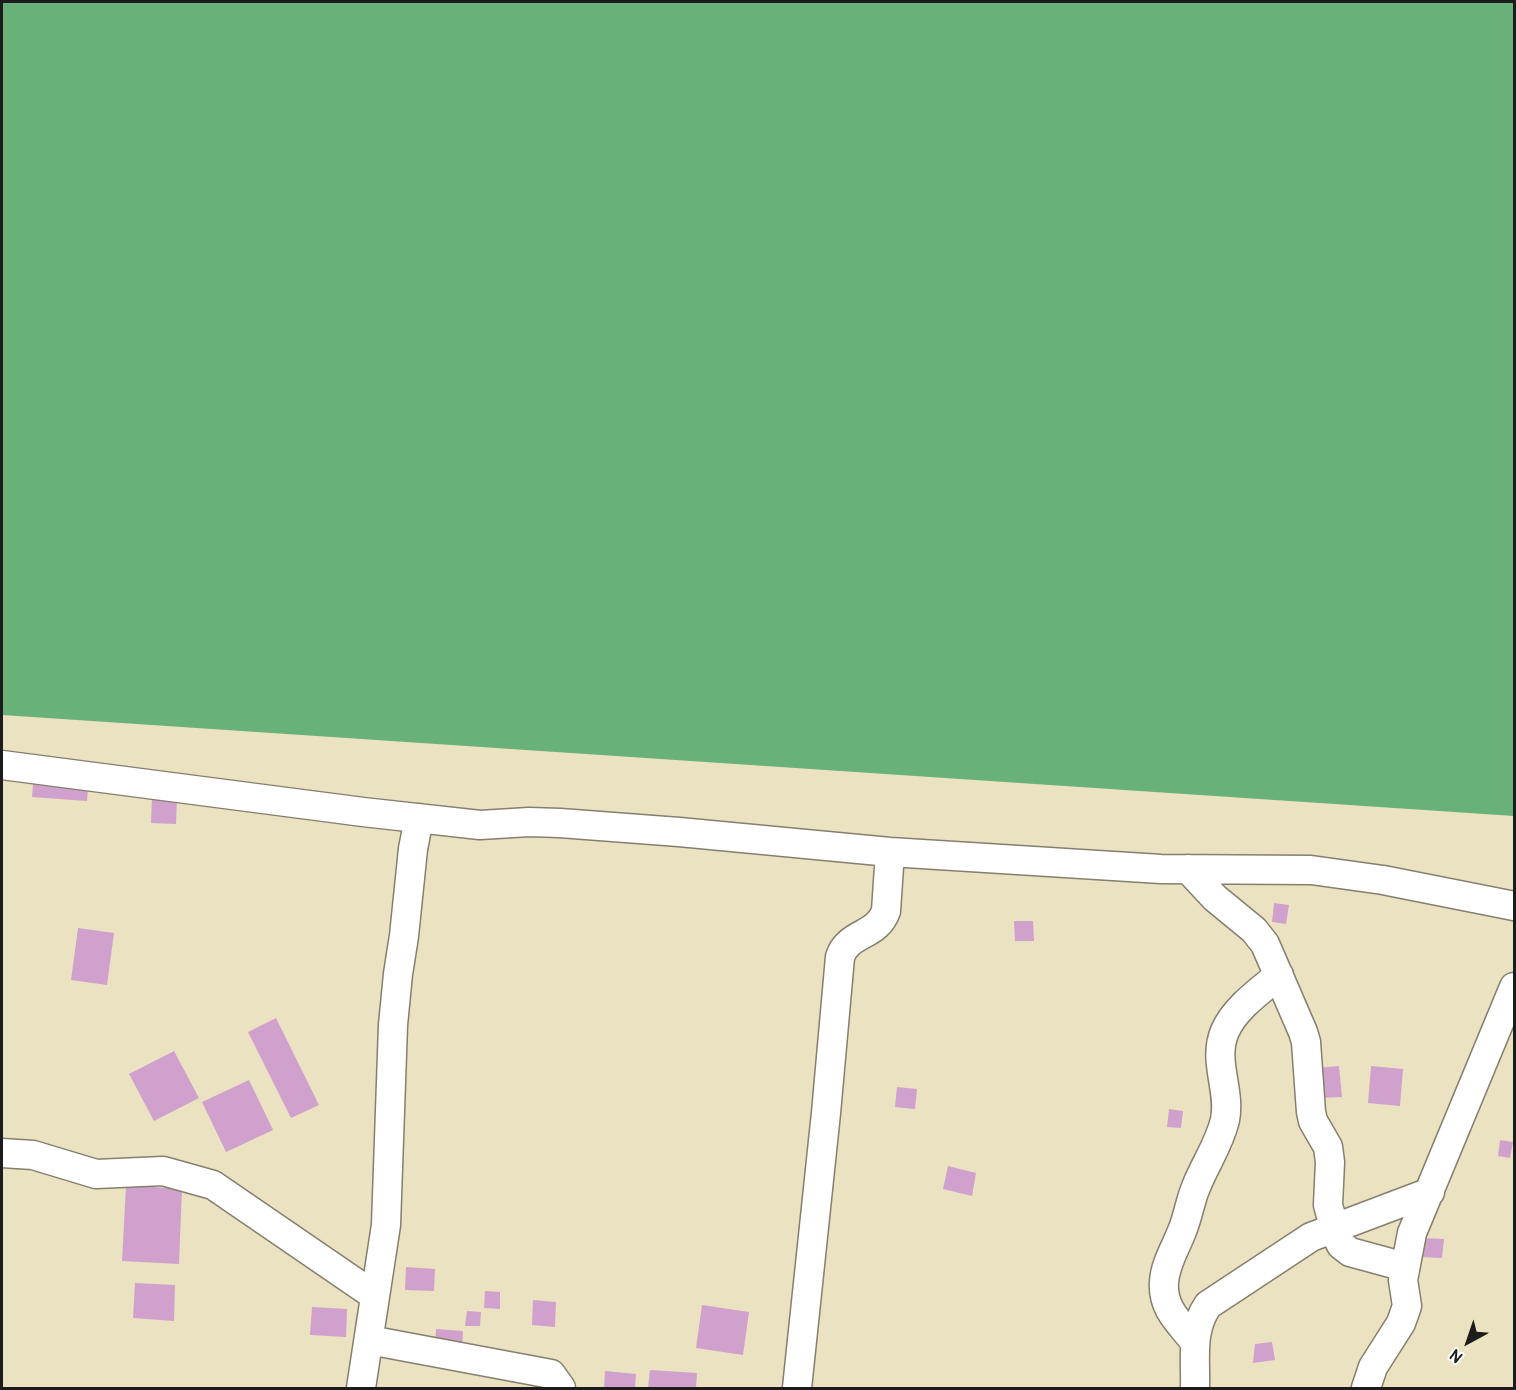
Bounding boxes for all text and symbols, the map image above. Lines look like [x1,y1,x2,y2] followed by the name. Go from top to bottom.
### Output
[1438,1312,1498,1372] north arrow
[1446,1345,1467,1367] text: N

